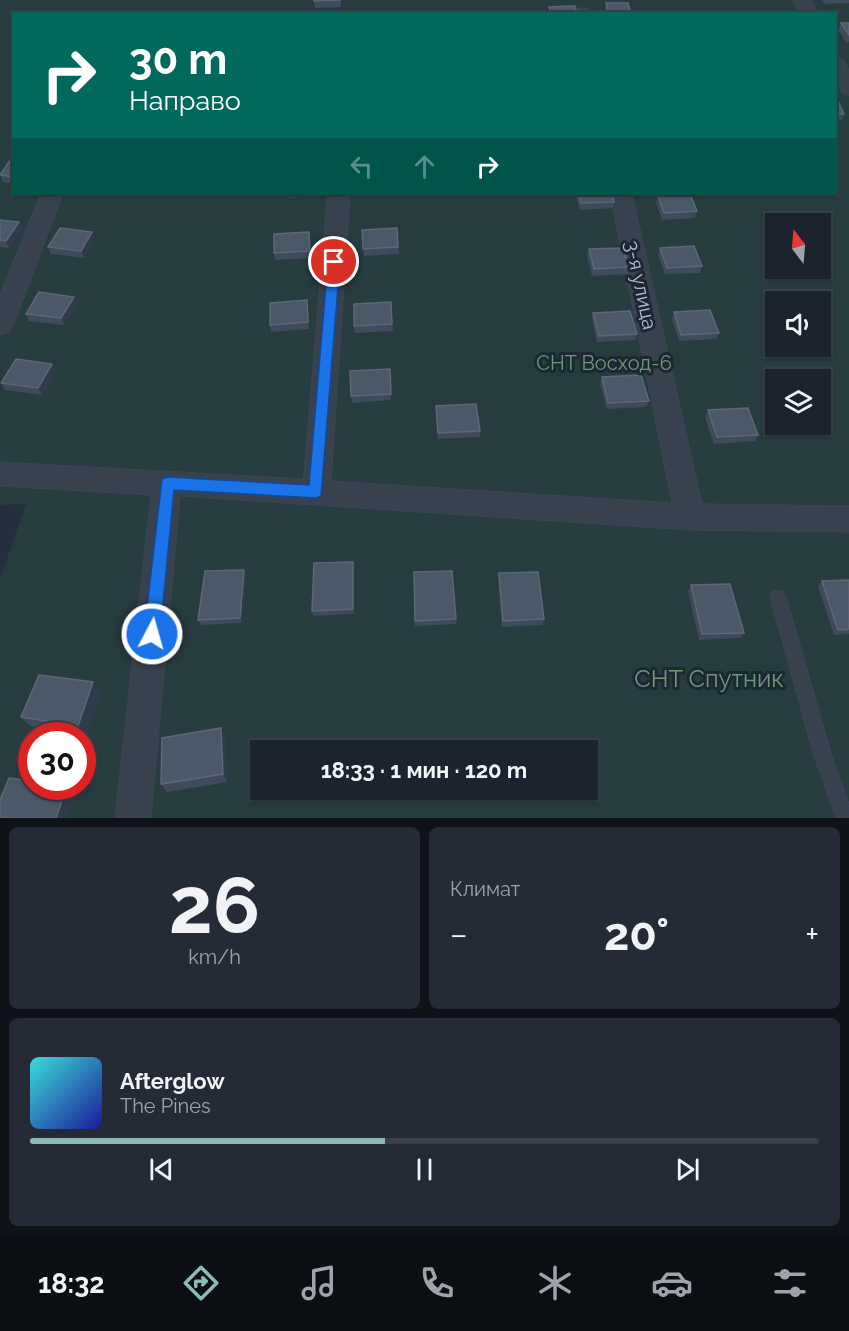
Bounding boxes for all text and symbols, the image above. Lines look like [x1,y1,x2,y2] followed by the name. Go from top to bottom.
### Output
[129,35,227,84] text: 30 m
[30,36,108,114] icon: right
[129,85,241,116] text: Направо
[345,150,378,183] icon: left
[408,150,441,183] icon: ahead
[471,150,504,183] icon: right
[765,213,831,279] north arrow
[765,213,831,435] map controls
[308,236,359,287] pin
[620,238,662,332] street label: 3-я улица
[317,245,350,278] icon: arrive
[765,291,831,357] button: sound
[536,351,672,375] park label: СНТ Восход-6
[765,369,831,435] button: layers
[120,602,184,666] position arrow
[634,664,784,693] park label: СНТ Спутник
[18,722,96,800] speed limit sign: 30
[321,757,527,783] text: 18:33 · 1 мин · 120 m
[169,860,260,951] text: 26
[450,877,520,901] text: Климат
[604,908,669,961] text: 20°
[450,915,468,954] text: −
[805,915,819,954] text: +
[188,945,241,969] text: km/h
[120,1068,225,1094] text: Afterglow
[120,1094,211,1118] text: The Pines
[145,1153,178,1186] icon: previous
[408,1153,441,1186] icon: pause
[671,1153,704,1186] icon: next
[180,1262,222,1304] icon: directions
[298,1262,340,1304] icon: music
[416,1262,458,1304] icon: phone
[534,1262,576,1304] icon: climate
[651,1262,693,1304] icon: car
[769,1262,811,1304] icon: filters
[38,1268,104,1299] text: 18:32

